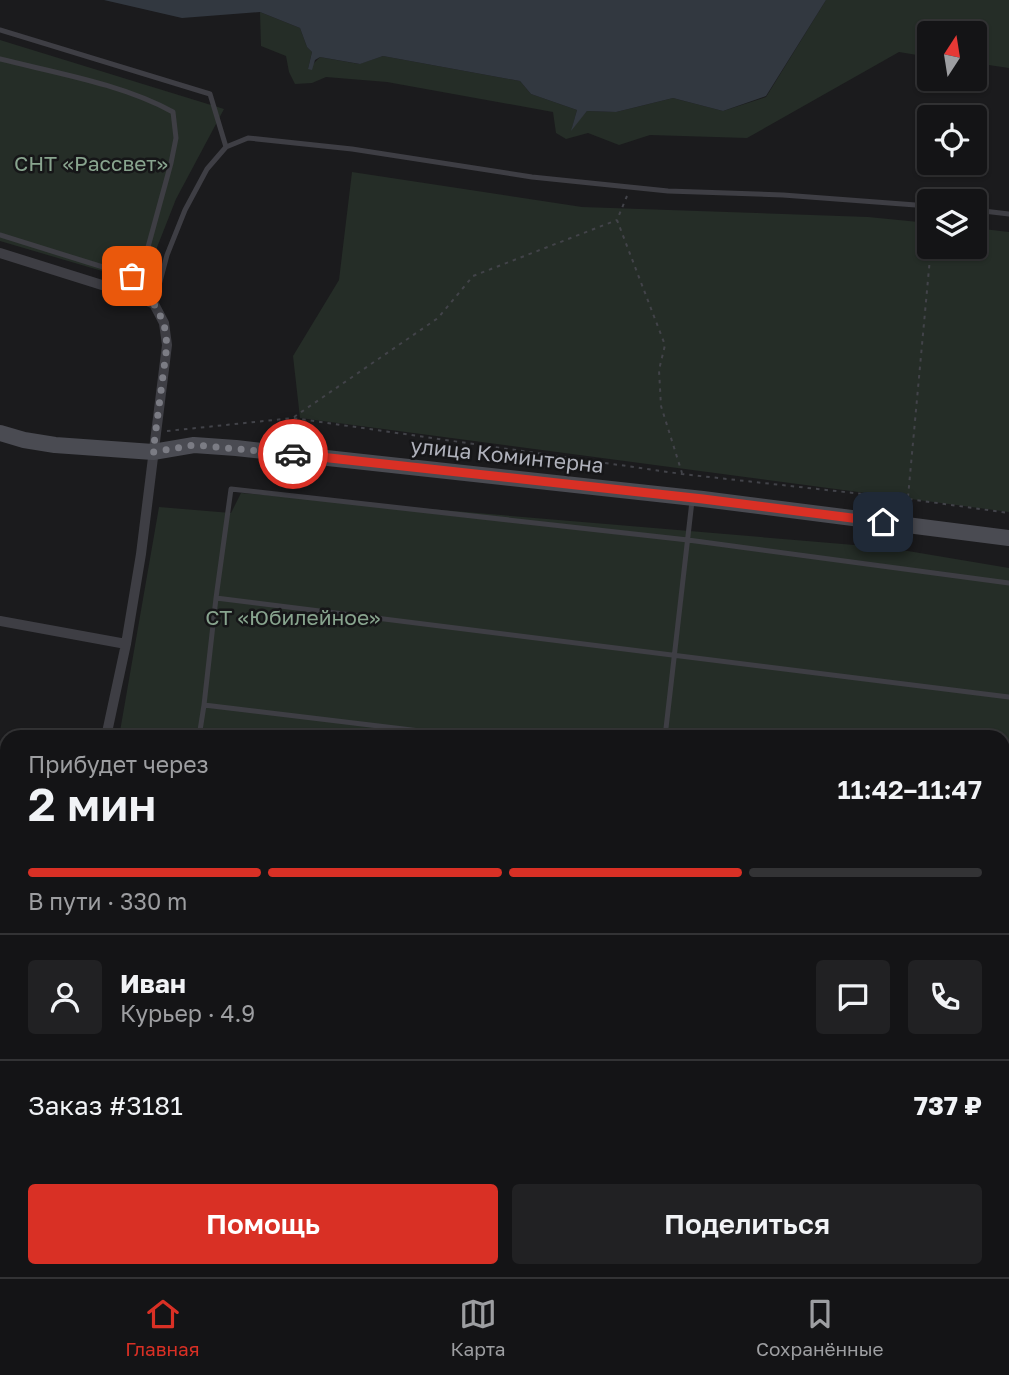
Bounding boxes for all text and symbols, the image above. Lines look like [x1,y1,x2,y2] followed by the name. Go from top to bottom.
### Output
[917,21,987,91] north arrow
[917,21,987,259] map controls
[917,105,987,175] button: locate
[14,150,168,176] park label: СНТ «Рассвет»
[917,189,987,259] button: layers
[102,246,162,306] pin
[113,257,151,295] icon: bag
[258,419,328,489] courier
[409,432,605,478] street label: улица Коминтерна
[274,435,312,473] icon: car
[853,492,913,552] pin
[864,503,902,541] icon: home
[205,604,381,630] park label: СТ «Юбилейное»
[28,750,209,778] text: Прибудет через
[837,774,982,805] text: 11:42–11:47
[28,776,156,831] text: 2 мин
[28,887,187,915] text: В пути · 330 m
[28,960,102,1034] button: person
[816,960,890,1034] button: chat
[908,960,982,1034] button: phone
[120,968,186,999] text: Иван
[120,999,255,1027] text: Курьер · 4.9
[28,1090,183,1121] text: Заказ #3181
[914,1090,982,1121] text: 737 ₽
[28,1184,498,1264] button: Помощь
[512,1184,982,1264] button: Поделиться
[125,1295,200,1360] tab: Главная
[450,1295,505,1360] tab: Карта
[756,1295,884,1360] tab: Сохранённые

